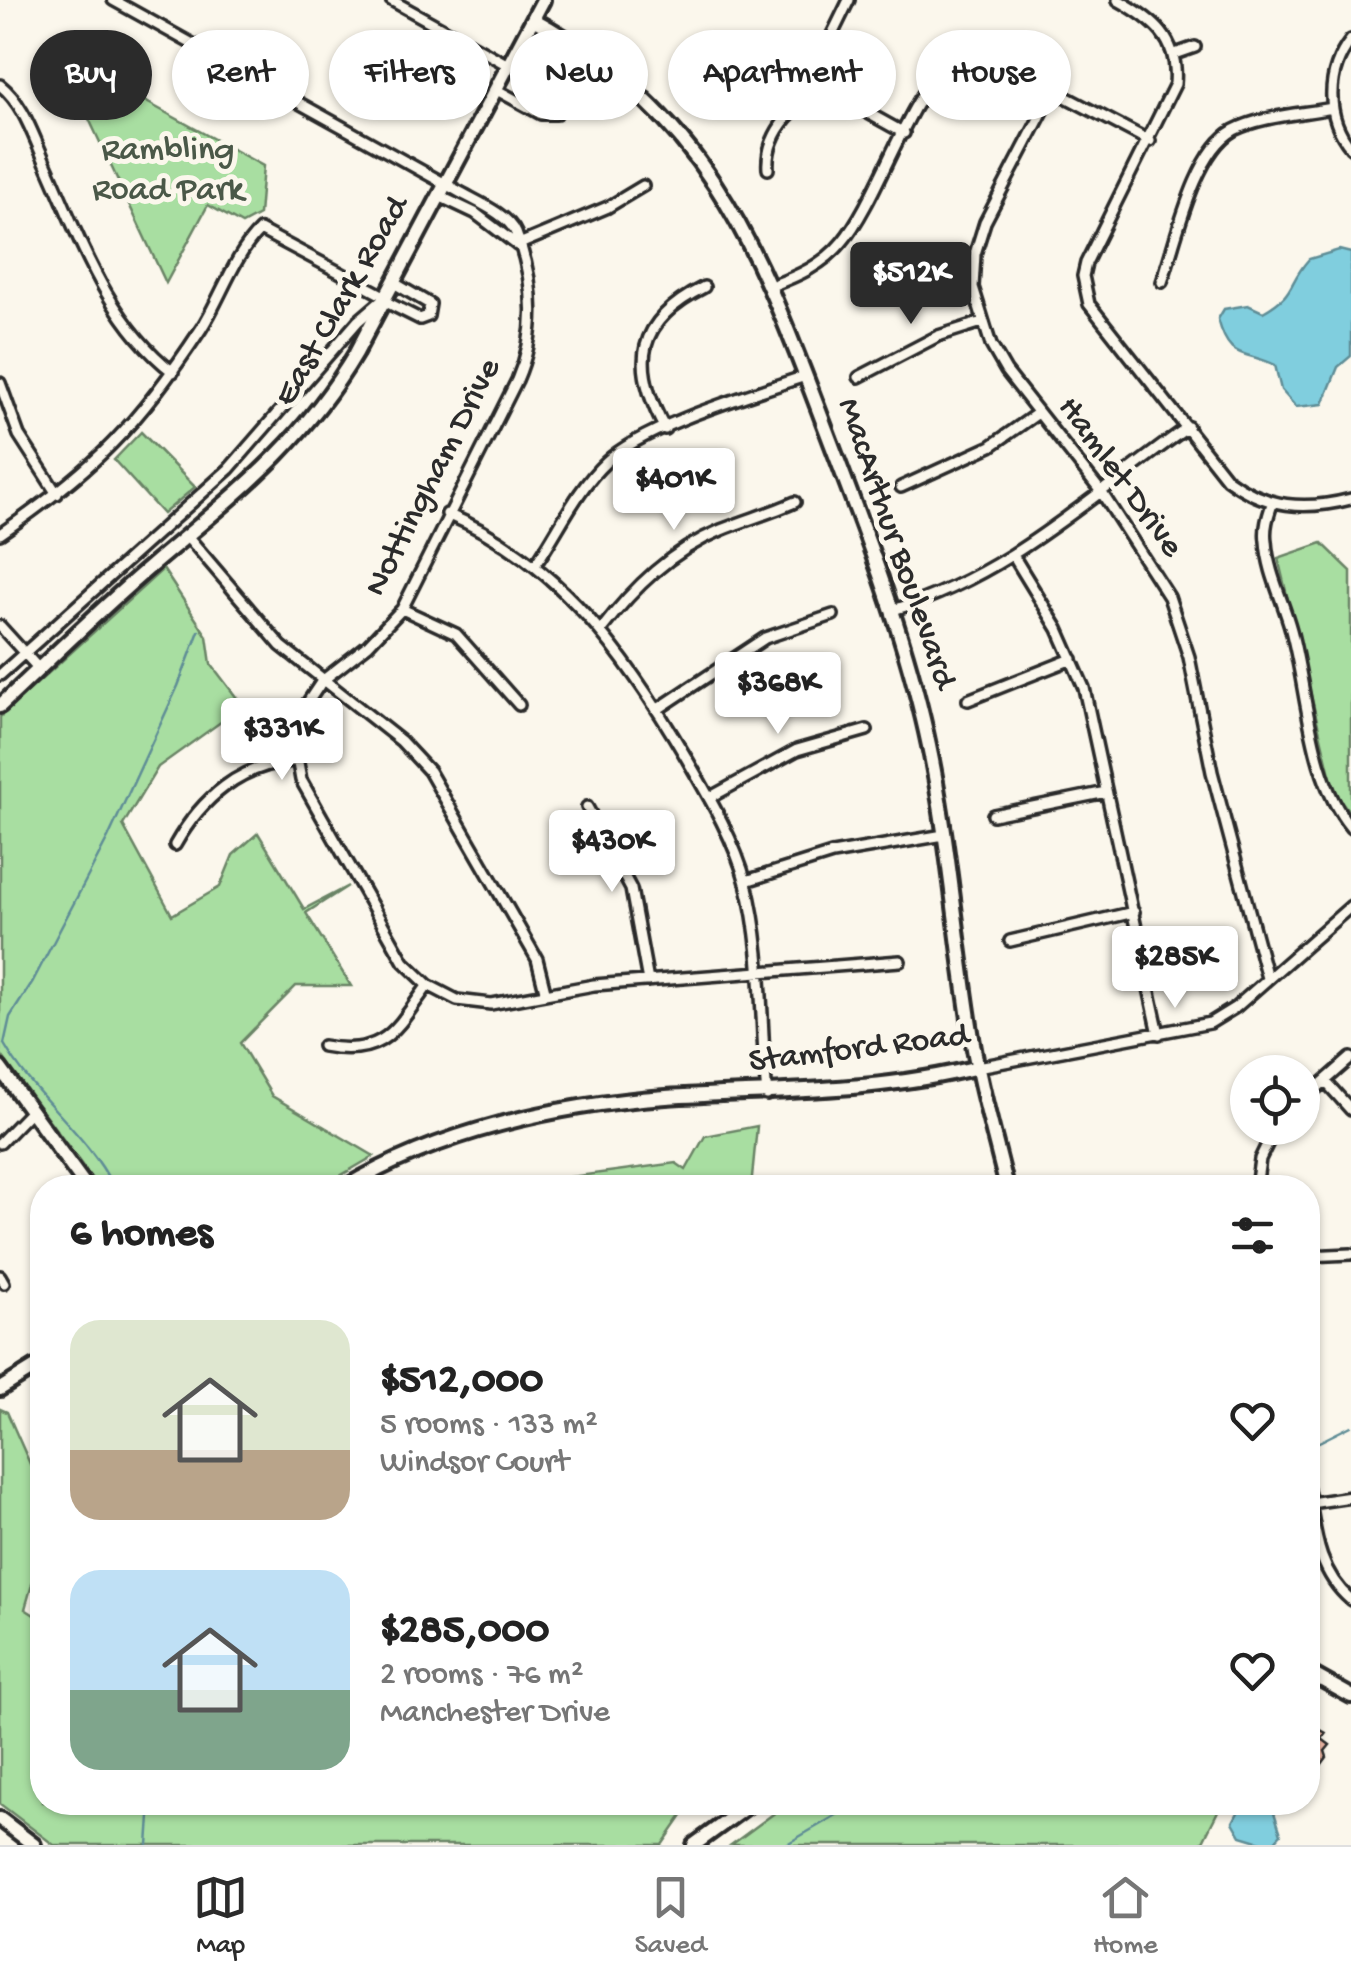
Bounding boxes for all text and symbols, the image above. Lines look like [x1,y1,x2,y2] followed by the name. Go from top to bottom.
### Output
[30,30,152,120] chip: Buy
[172,30,309,120] chip: Rent
[329,30,490,120] chip: Filters
[510,30,648,120] chip: New
[668,30,896,120] chip: Apartment
[916,30,1071,120] chip: House
[92,131,247,212] park label: Rambling Road Park
[266,188,421,414] street label: East Clark Road
[841,242,981,327] pin: $512K
[872,255,950,293] text: $512K
[356,351,512,604] street label: Nottingham Drive
[1047,390,1192,567] street label: Hamlet Drive
[826,393,965,697] street label: MacArthur Boulevard
[604,448,744,533] pin: $401K
[635,461,713,499] text: $401K
[708,652,848,737] pin: $368K
[737,665,819,703] text: $368K
[212,698,352,783] pin: $331K
[243,711,321,749] text: $331K
[542,810,682,895] pin: $430K
[571,823,653,861] text: $430K
[1105,926,1245,1011] pin: $285K
[1134,939,1216,977] text: $285K
[747,1016,974,1084] street label: Stamford Road
[1230,1055,1320,1145] map controls
[1230,1055,1320,1145] button: locate
[1225,1208,1280,1263] icon: filters
[70,1211,213,1260] text: 6 homes
[380,1358,543,1407] text: $512,000
[150,1360,270,1480] icon: home
[1225,1393,1280,1448] icon: heart
[380,1407,598,1445] text: 5 rooms · 133 m²
[380,1445,569,1483] text: Windsor Court
[380,1608,549,1657] text: $285,000
[150,1610,270,1730] icon: home
[1225,1643,1280,1698] icon: heart
[380,1657,583,1695] text: 2 rooms · 76 m²
[380,1695,610,1733] text: Manchester Drive
[193,1870,248,1963] tab: Map
[635,1870,706,1963] tab: Saved
[1093,1870,1158,1963] tab: Home

